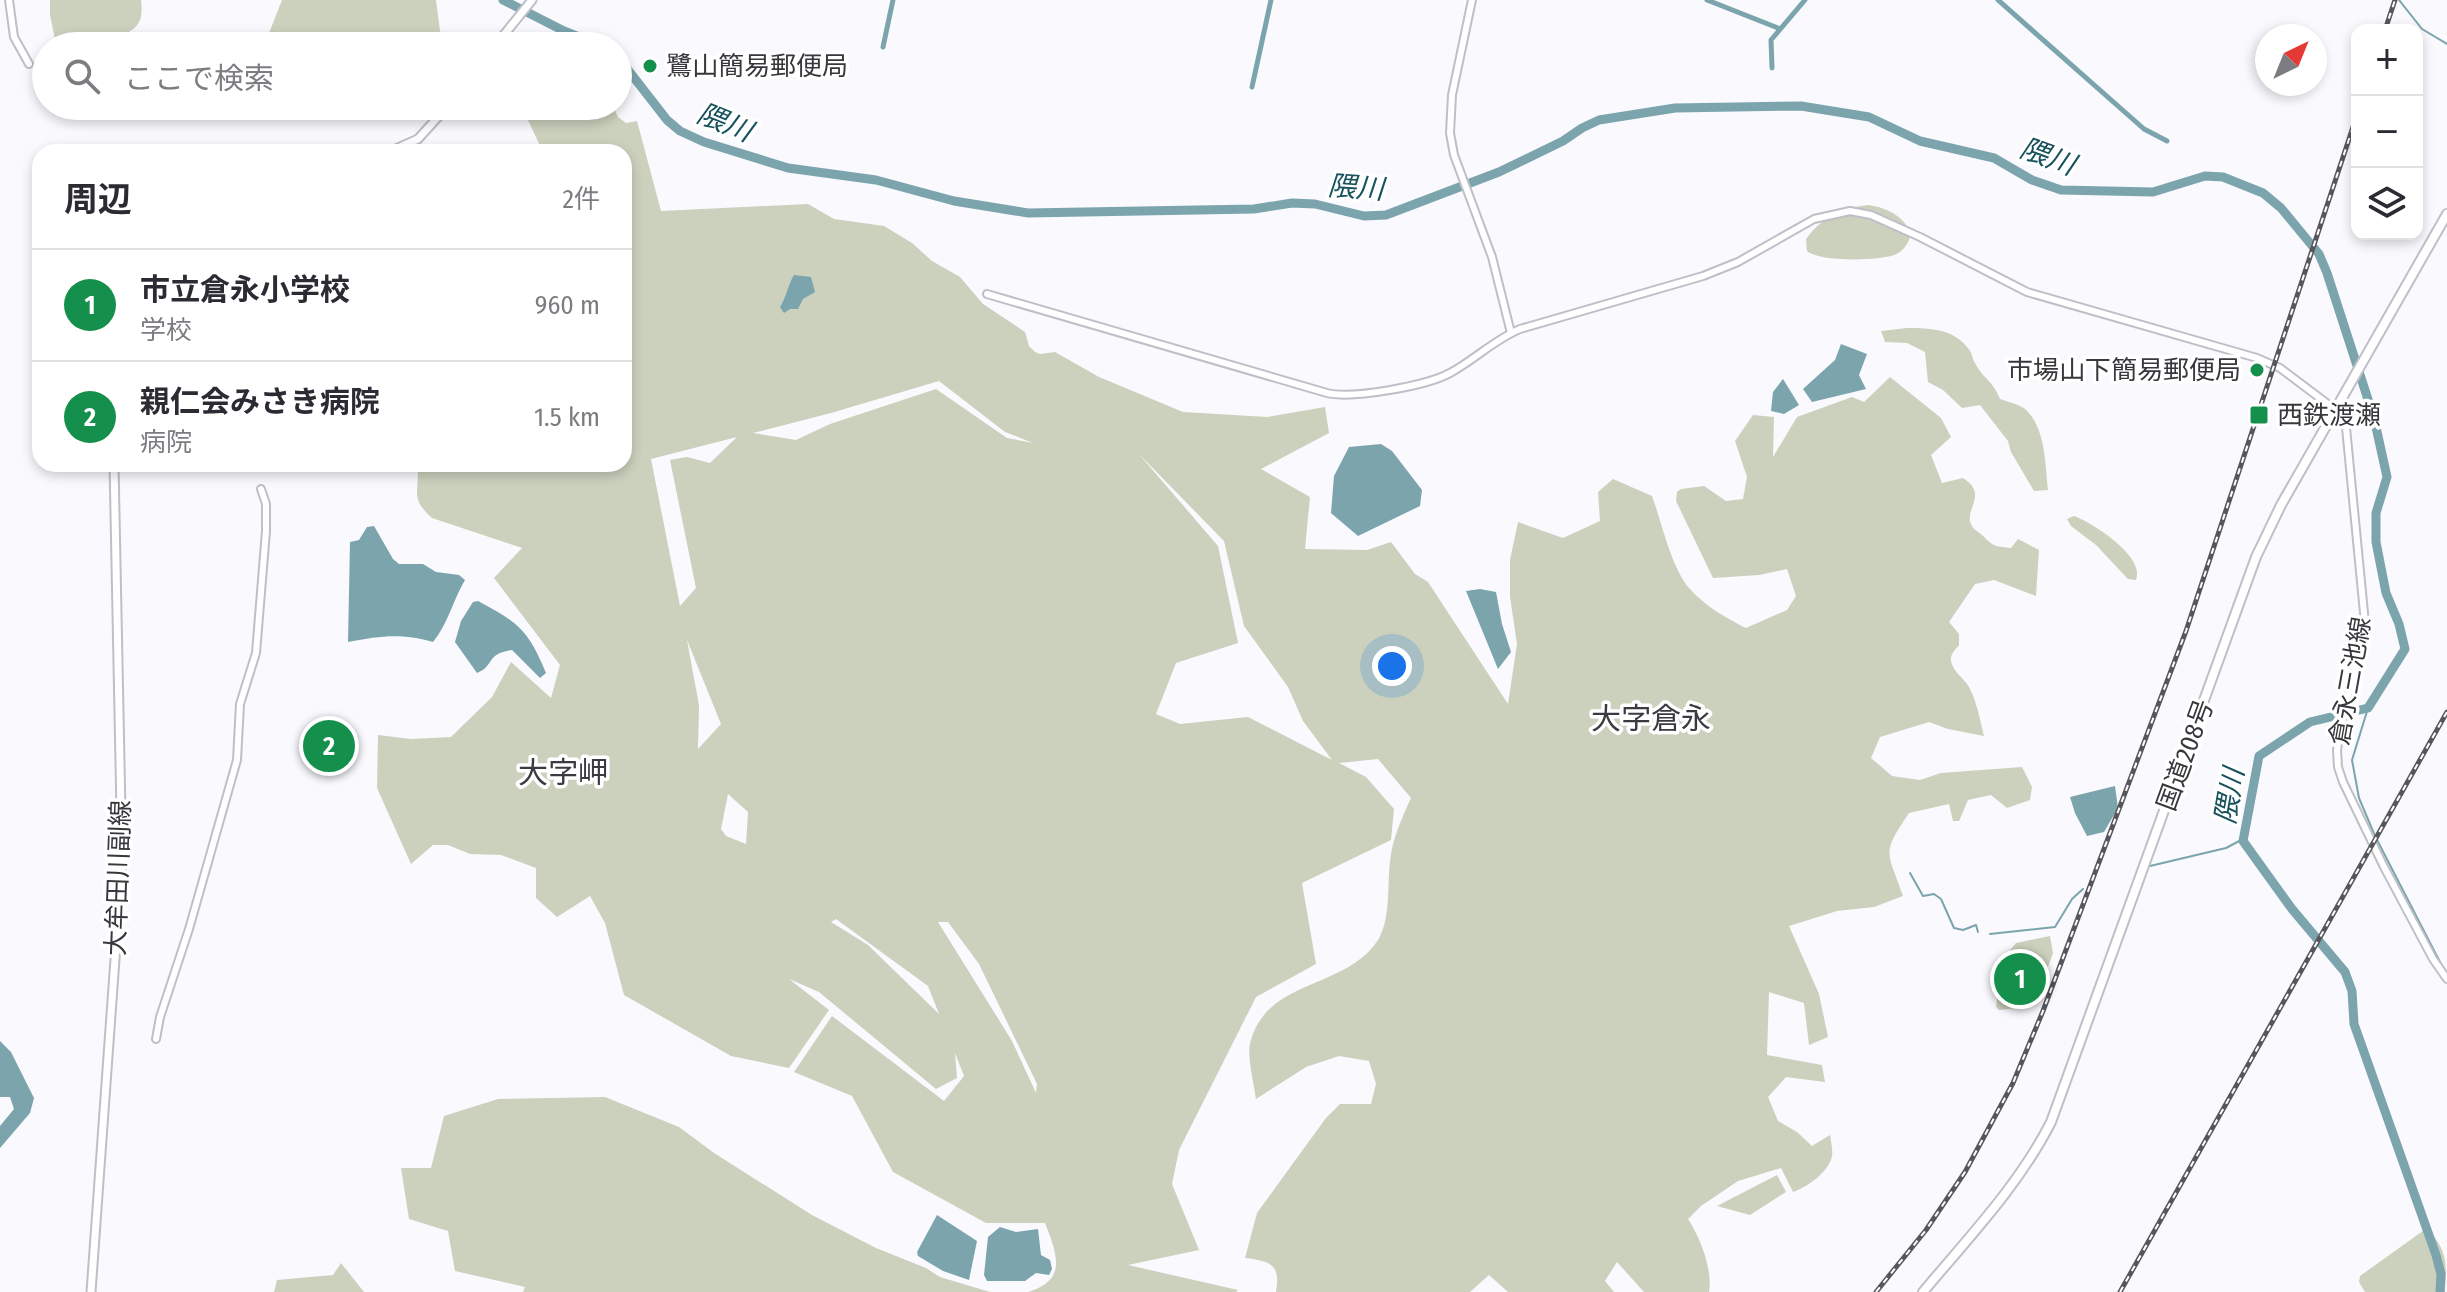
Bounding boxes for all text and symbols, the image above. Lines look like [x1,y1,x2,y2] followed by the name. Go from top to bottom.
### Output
[2255,24,2327,96] north arrow
[2351,24,2423,240] map controls
[2351,24,2423,96] button: +
[32,32,632,120] search box
[666,51,848,82] place label: 鷺山簡易郵便局
[60,54,104,98] icon: search
[641,57,659,75] marker: 鷺山簡易郵便局
[124,61,274,97] text: ここで検索
[2351,96,2423,168] button: −
[693,97,760,149] water label: 隈川
[2016,131,2083,183] water label: 隈川
[2351,168,2423,240] button: layers
[1327,169,1388,206] water label: 隈川
[64,179,132,220] text: 周辺
[563,184,600,215] text: 2件
[140,272,350,308] text: 市立倉永小学校
[85,290,96,321] text: 1
[535,290,600,321] text: 960 m
[140,315,192,346] text: 学校
[2007,355,2241,386] place label: 市場山下簡易郵便局
[2248,361,2266,379] marker: 市場山下簡易郵便局
[140,384,380,420] text: 親仁会みさき病院
[2277,400,2381,431] place label: 西鉄渡瀬
[84,402,96,433] text: 2
[534,402,600,433] text: 1.5 km
[2248,404,2270,426] marker: 西鉄渡瀬
[140,427,192,458] text: 病院
[2324,614,2377,748] street label: 倉永三池線
[1372,646,1412,686] your location
[2151,695,2220,815] street label: 国道208号
[1591,701,1711,737] district label: 大字倉永
[303,716,355,776] pin: 2
[518,755,608,791] district label: 大字岬
[2208,763,2251,827] water label: 隈川
[100,800,137,957] street label: 大牟田川副線
[1994,949,2046,1009] pin: 1

